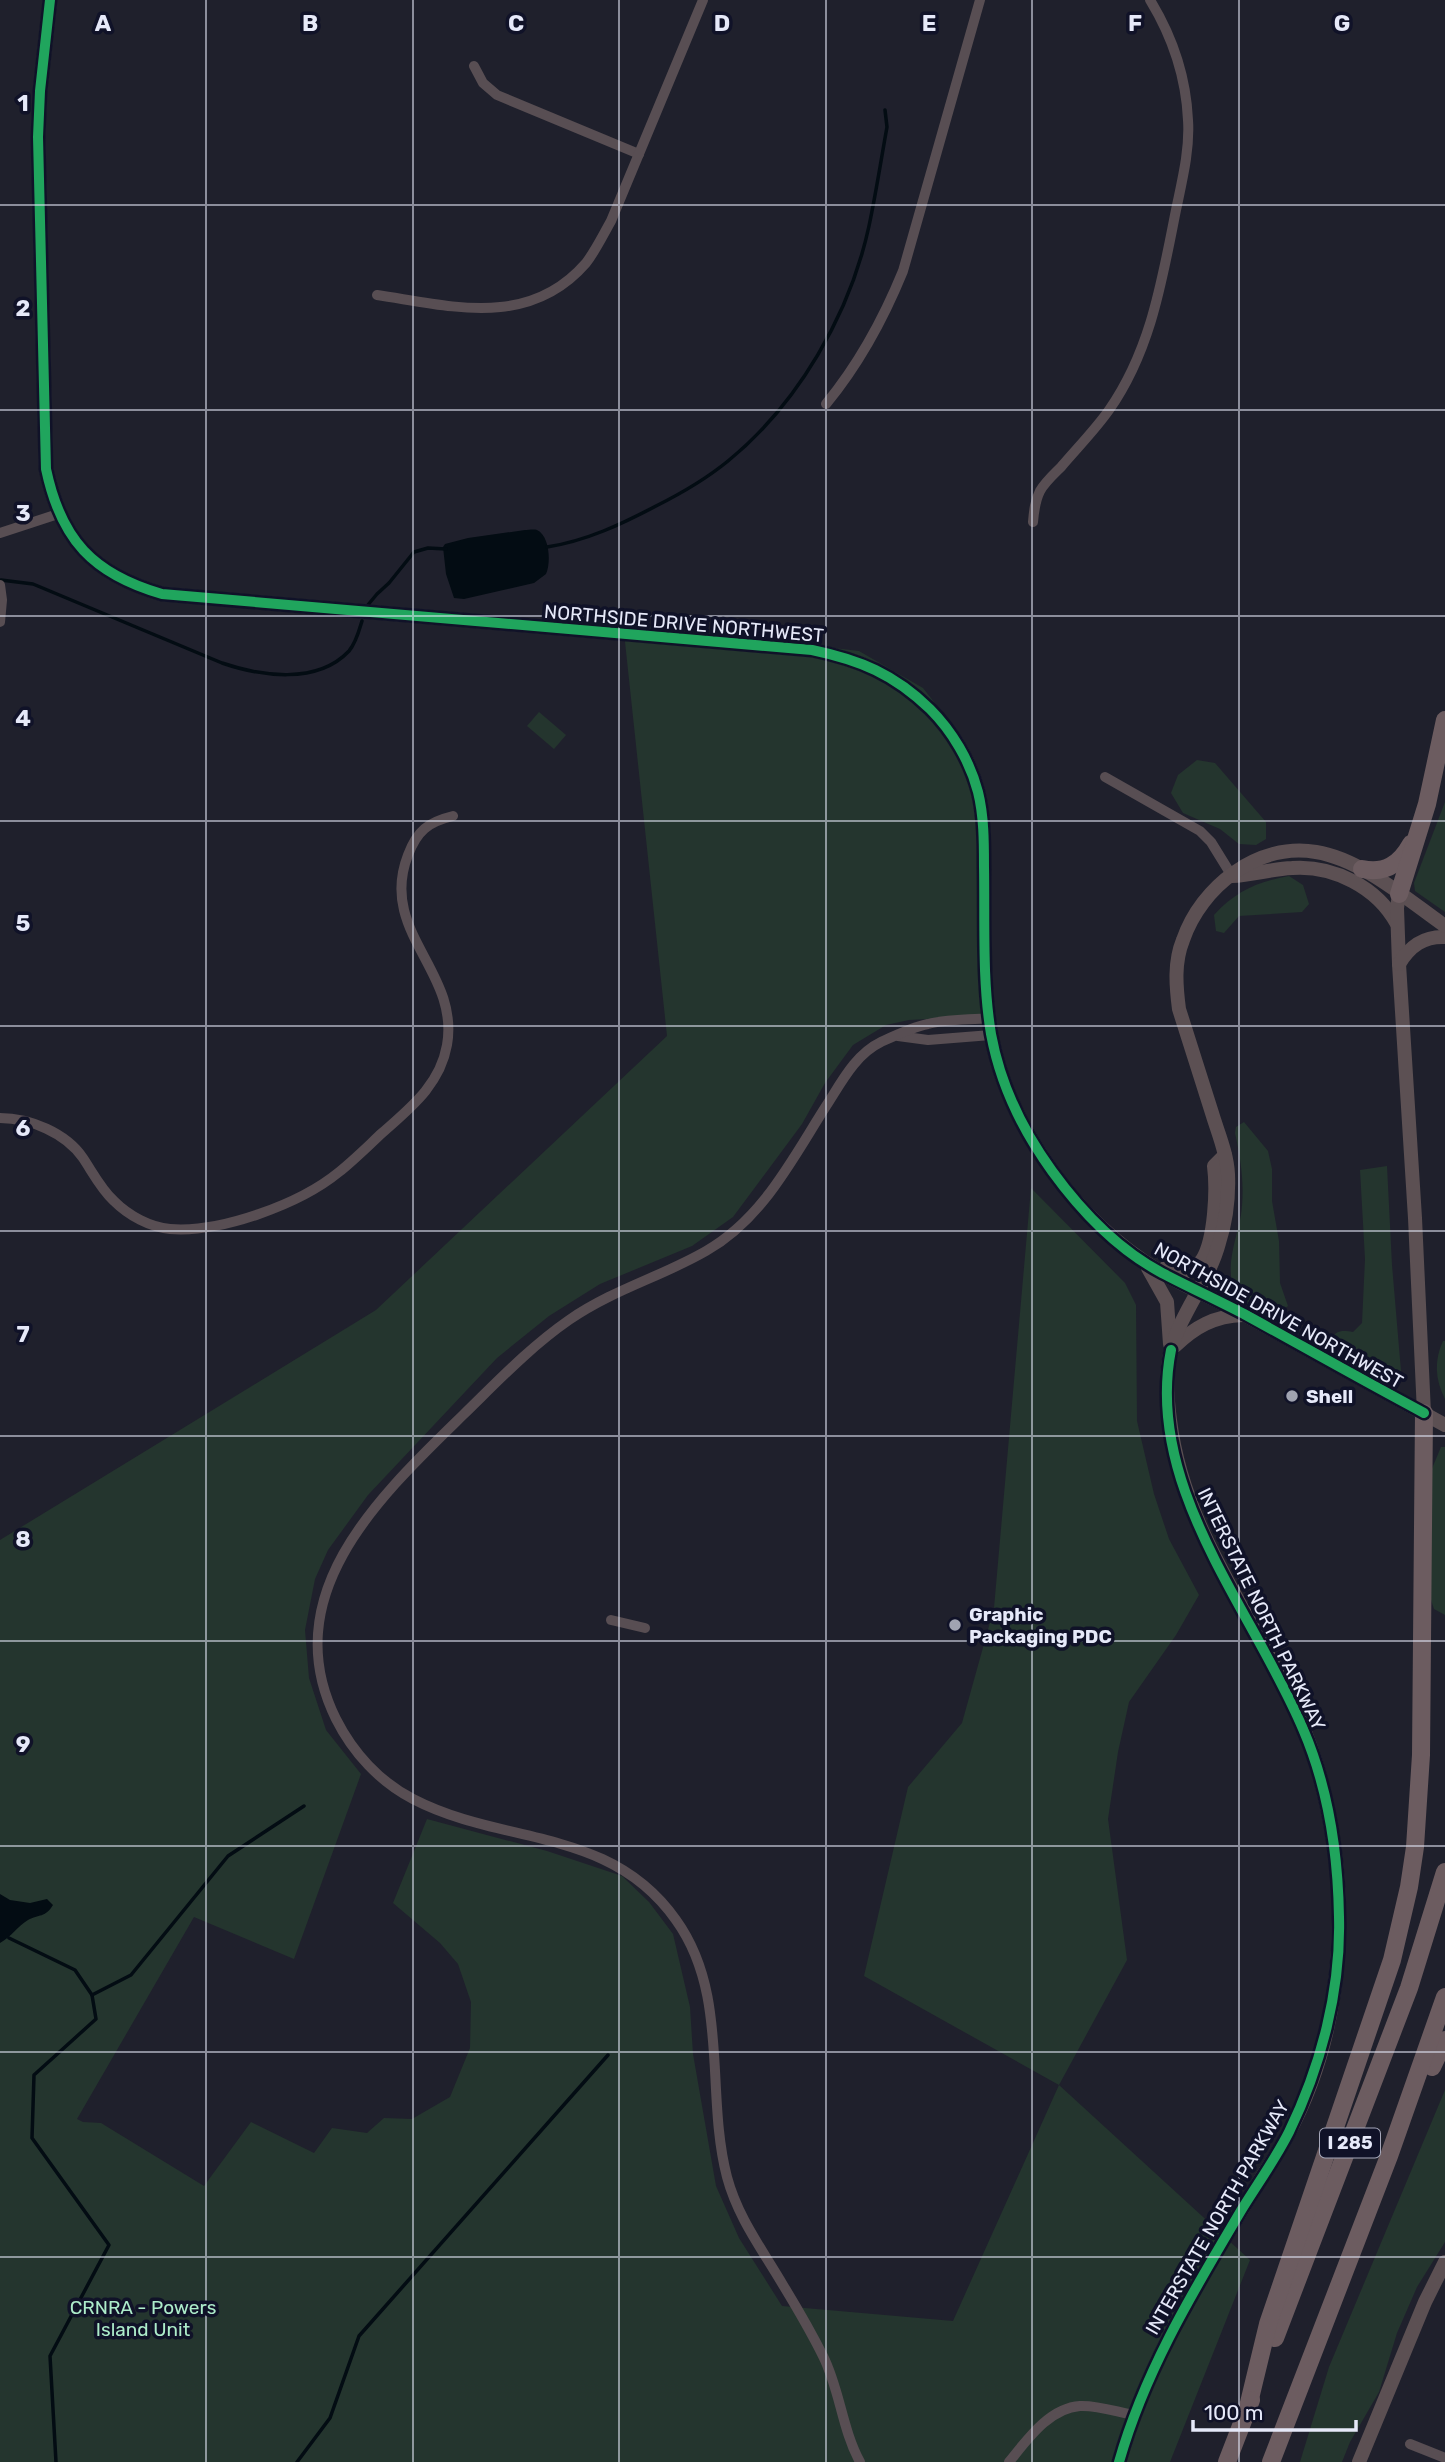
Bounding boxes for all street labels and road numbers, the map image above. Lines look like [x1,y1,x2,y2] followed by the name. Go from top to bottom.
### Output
[543,600,825,647] street label: NORTHSIDE DRIVE NORTHWEST
[1150,1237,1407,1394] street label: NORTHSIDE DRIVE NORTHWEST
[1193,1484,1330,1734] street label: INTERSTATE NORTH PARKWAY
[1141,2096,1294,2339] street label: INTERSTATE NORTH PARKWAY
[1320,2129,1380,2158] road number: I 285

